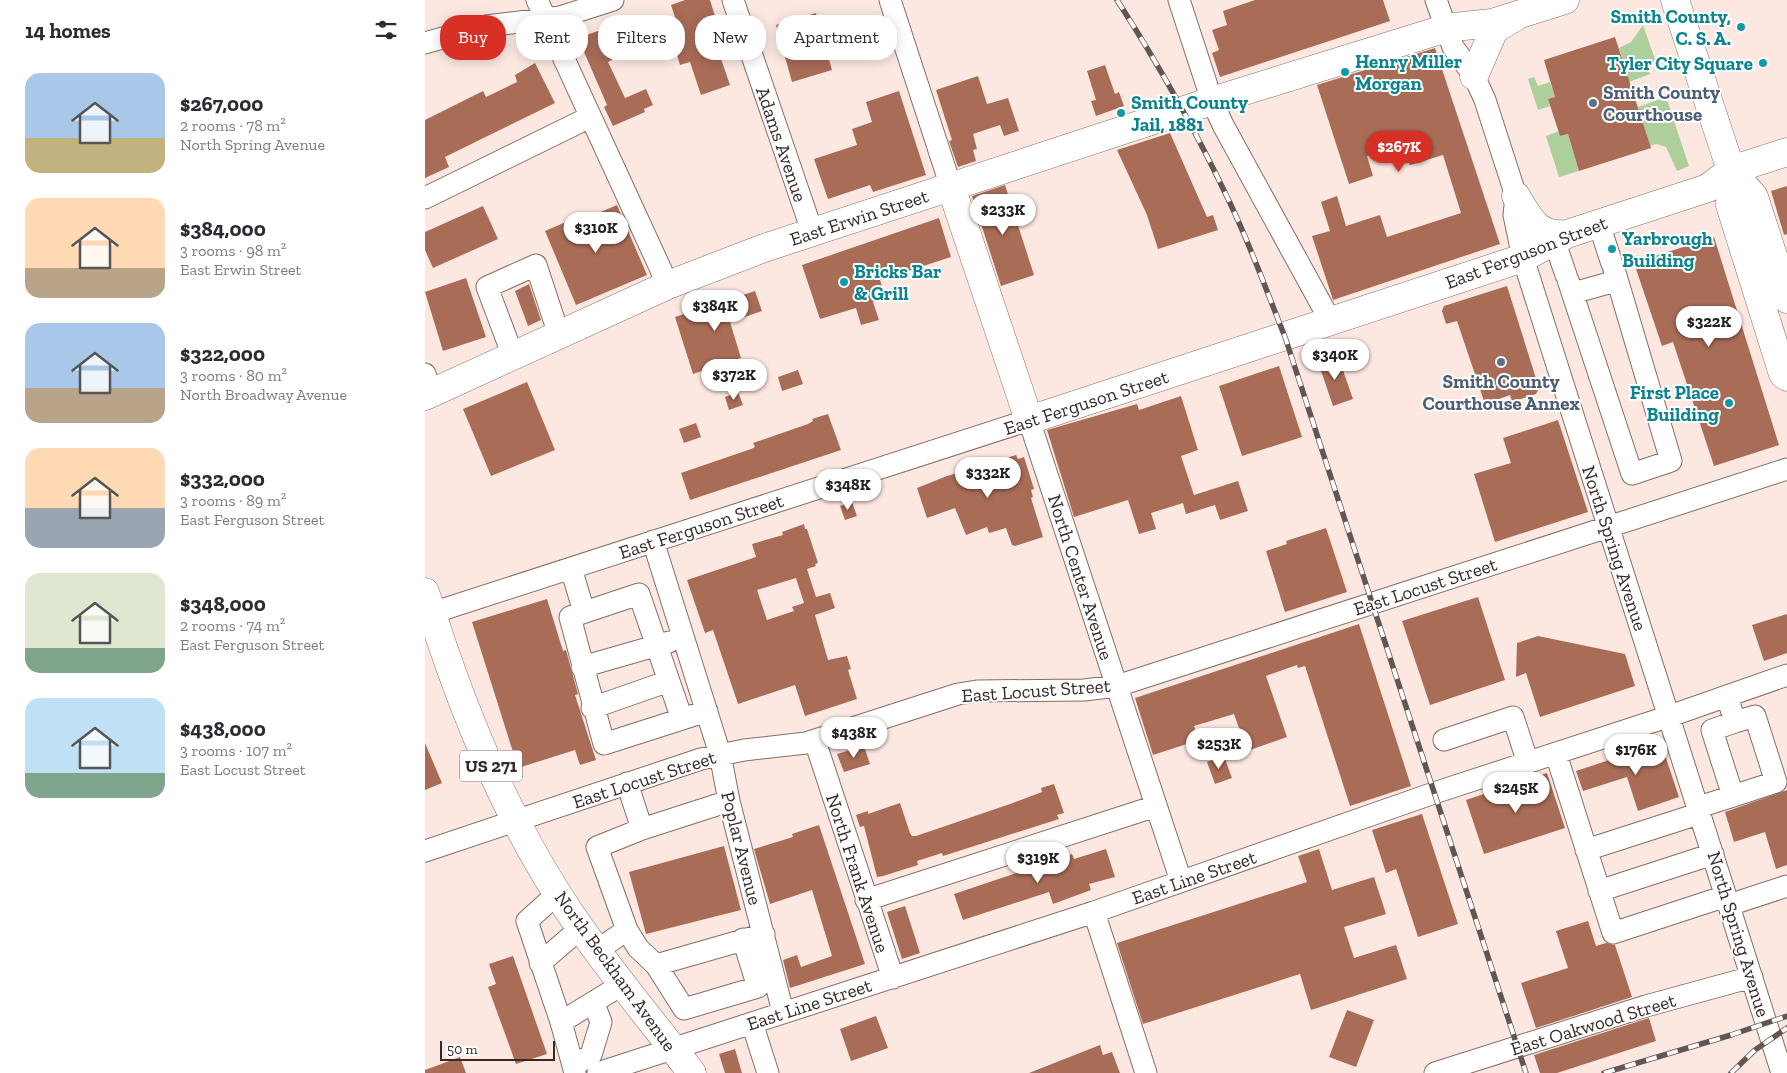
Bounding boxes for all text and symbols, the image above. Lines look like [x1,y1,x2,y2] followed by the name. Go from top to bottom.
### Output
[1611,5,1731,50] place label: Smith County, C. S. A.
[440,15,506,60] chip: Buy
[516,15,588,60] chip: Rent
[598,15,685,60] chip: Filters
[695,15,766,60] chip: New
[776,15,897,60] chip: Apartment
[372,16,400,44] icon: filters
[25,18,111,43] text: 14 homes
[1735,21,1747,33] marker: Smith County, C. S. A.
[1355,50,1463,95] place label: Henry Miller Morgan
[1607,52,1753,75] place label: Tyler City Square
[1757,57,1769,69] marker: Tyler City Square
[1339,66,1351,78] marker: Henry Miller Morgan
[1603,81,1720,126] place label: Smith County Courthouse
[751,84,812,205] street label: Adams Avenue
[180,91,263,116] text: $267,000
[1131,91,1248,136] place label: Smith County Jail, 1881
[65,93,125,153] icon: home
[1587,97,1599,109] marker: Smith County Courthouse
[1115,107,1127,119] marker: Smith County Jail, 1881
[180,116,286,135] text: 2 rooms · 78 m²
[1364,130,1434,173] pin: $267K
[180,135,325,154] text: North Spring Avenue
[1377,137,1421,156] text: $267K
[787,184,931,251] street label: East Erwin Street
[968,194,1038,236] pin: $233K
[981,200,1025,219] text: $233K
[1442,211,1610,294] street label: East Ferguson Street
[561,212,631,254] pin: $310K
[180,216,266,241] text: $384,000
[65,218,125,278] icon: home
[575,218,617,237] text: $310K
[1622,227,1713,272] place label: Yarbrough Building
[180,241,286,260] text: 3 rooms · 98 m²
[1606,243,1618,255] marker: Yarbrough Building
[180,260,302,279] text: East Erwin Street
[854,260,942,305] place label: Bricks Bar & Grill
[838,276,850,288] marker: Bricks Bar & Grill
[680,290,750,332] pin: $384K
[693,296,737,315] text: $384K
[1674,306,1744,348] pin: $322K
[1687,312,1731,331] text: $322K
[1300,338,1370,381] pin: $340K
[180,341,265,366] text: $322,000
[65,343,125,403] icon: home
[1312,345,1358,364] text: $340K
[1495,356,1507,368] marker: Smith County Courthouse Annex
[699,358,769,401] pin: $372K
[712,365,756,384] text: $372K
[1001,365,1171,440] street label: East Ferguson Street
[180,366,287,385] text: 3 rooms · 80 m²
[1422,370,1580,415] place label: Smith County Courthouse Annex
[1630,381,1719,426] place label: First Place Building
[180,385,347,404] text: North Broadway Avenue
[1723,397,1735,409] marker: First Place Building
[953,456,1023,499] pin: $332K
[966,463,1010,482] text: $332K
[1577,463,1652,634] street label: North Spring Avenue
[180,466,265,491] text: $332,000
[65,468,125,528] icon: home
[813,468,883,511] pin: $348K
[826,475,870,494] text: $348K
[616,489,786,564] street label: East Ferguson Street
[180,491,286,510] text: 3 rooms · 89 m²
[1043,491,1118,663] street label: North Center Avenue
[180,510,324,529] text: East Ferguson Street
[1351,552,1500,620] street label: East Locust Street
[180,591,266,616] text: $348,000
[65,593,125,653] icon: home
[180,616,285,635] text: 2 rooms · 74 m²
[180,635,324,654] text: East Ferguson Street
[961,674,1111,707] street label: East Locust Street
[180,716,266,741] text: $438,000
[819,716,889,759] pin: $438K
[65,718,125,778] icon: home
[832,723,876,742] text: $438K
[1184,728,1254,770] pin: $253K
[1197,734,1241,753] text: $253K
[1601,734,1671,776] pin: $176K
[1615,740,1657,759] text: $176K
[180,741,292,760] text: 3 rooms · 107 m²
[570,745,719,813] street label: East Locust Street
[460,750,522,781] road number: US 271
[180,760,306,779] text: East Locust Street
[1481,772,1551,814] pin: $245K
[1494,778,1538,797] text: $245K
[716,789,767,908] street label: Poplar Avenue
[821,791,894,956] street label: North Frank Avenue
[1003,842,1073,884] pin: $319K
[1129,845,1259,909] street label: East Line Street
[1017,848,1059,867] text: $319K
[1702,848,1775,1020] street label: North Spring Avenue
[550,887,681,1056] street label: North Beckham Avenue
[744,973,874,1035] street label: East Line Street
[1508,988,1679,1061] street label: East Oakwood Street
[440,1038,555,1061] scale bar
[447,1041,478,1058] text: 50 m

